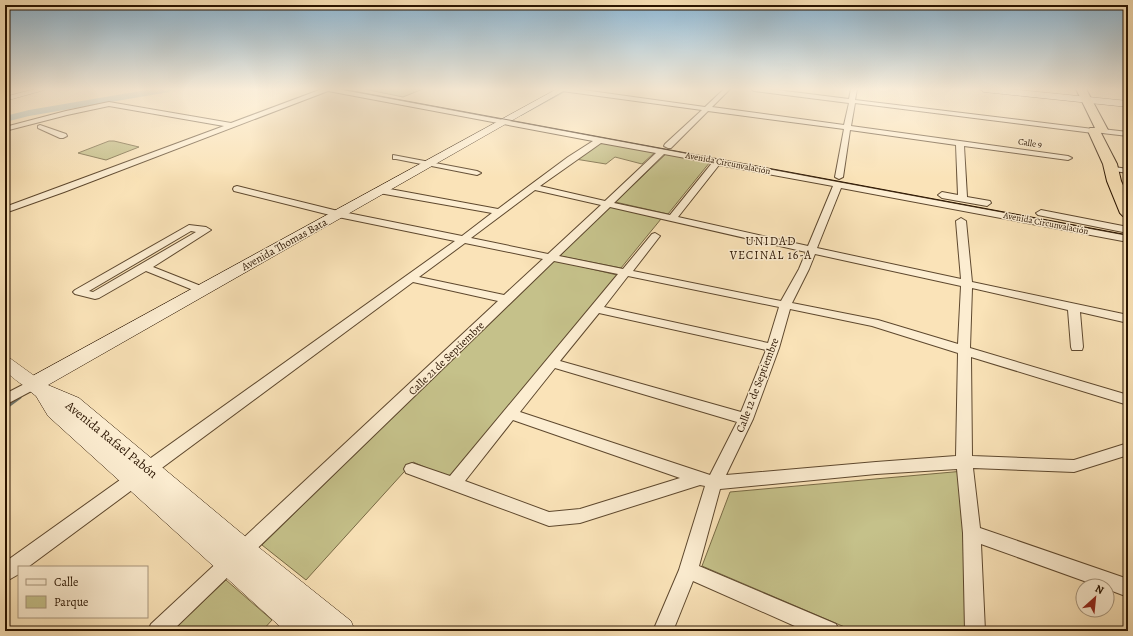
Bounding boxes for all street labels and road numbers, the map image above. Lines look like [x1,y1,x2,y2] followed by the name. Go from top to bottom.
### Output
[1017,135,1043,151] street label: Calle 9
[684,149,772,177] street label: Avenida Circunvalación
[1002,209,1090,237] street label: Avenida Circunvalación
[238,214,331,275] street label: Avenida Thomas Bata
[405,318,488,399] street label: Calle 21 de Septiembre
[732,336,782,435] street label: Calle 12 de Septiembre
[61,396,161,482] street label: Avenida Rafael Pabón

